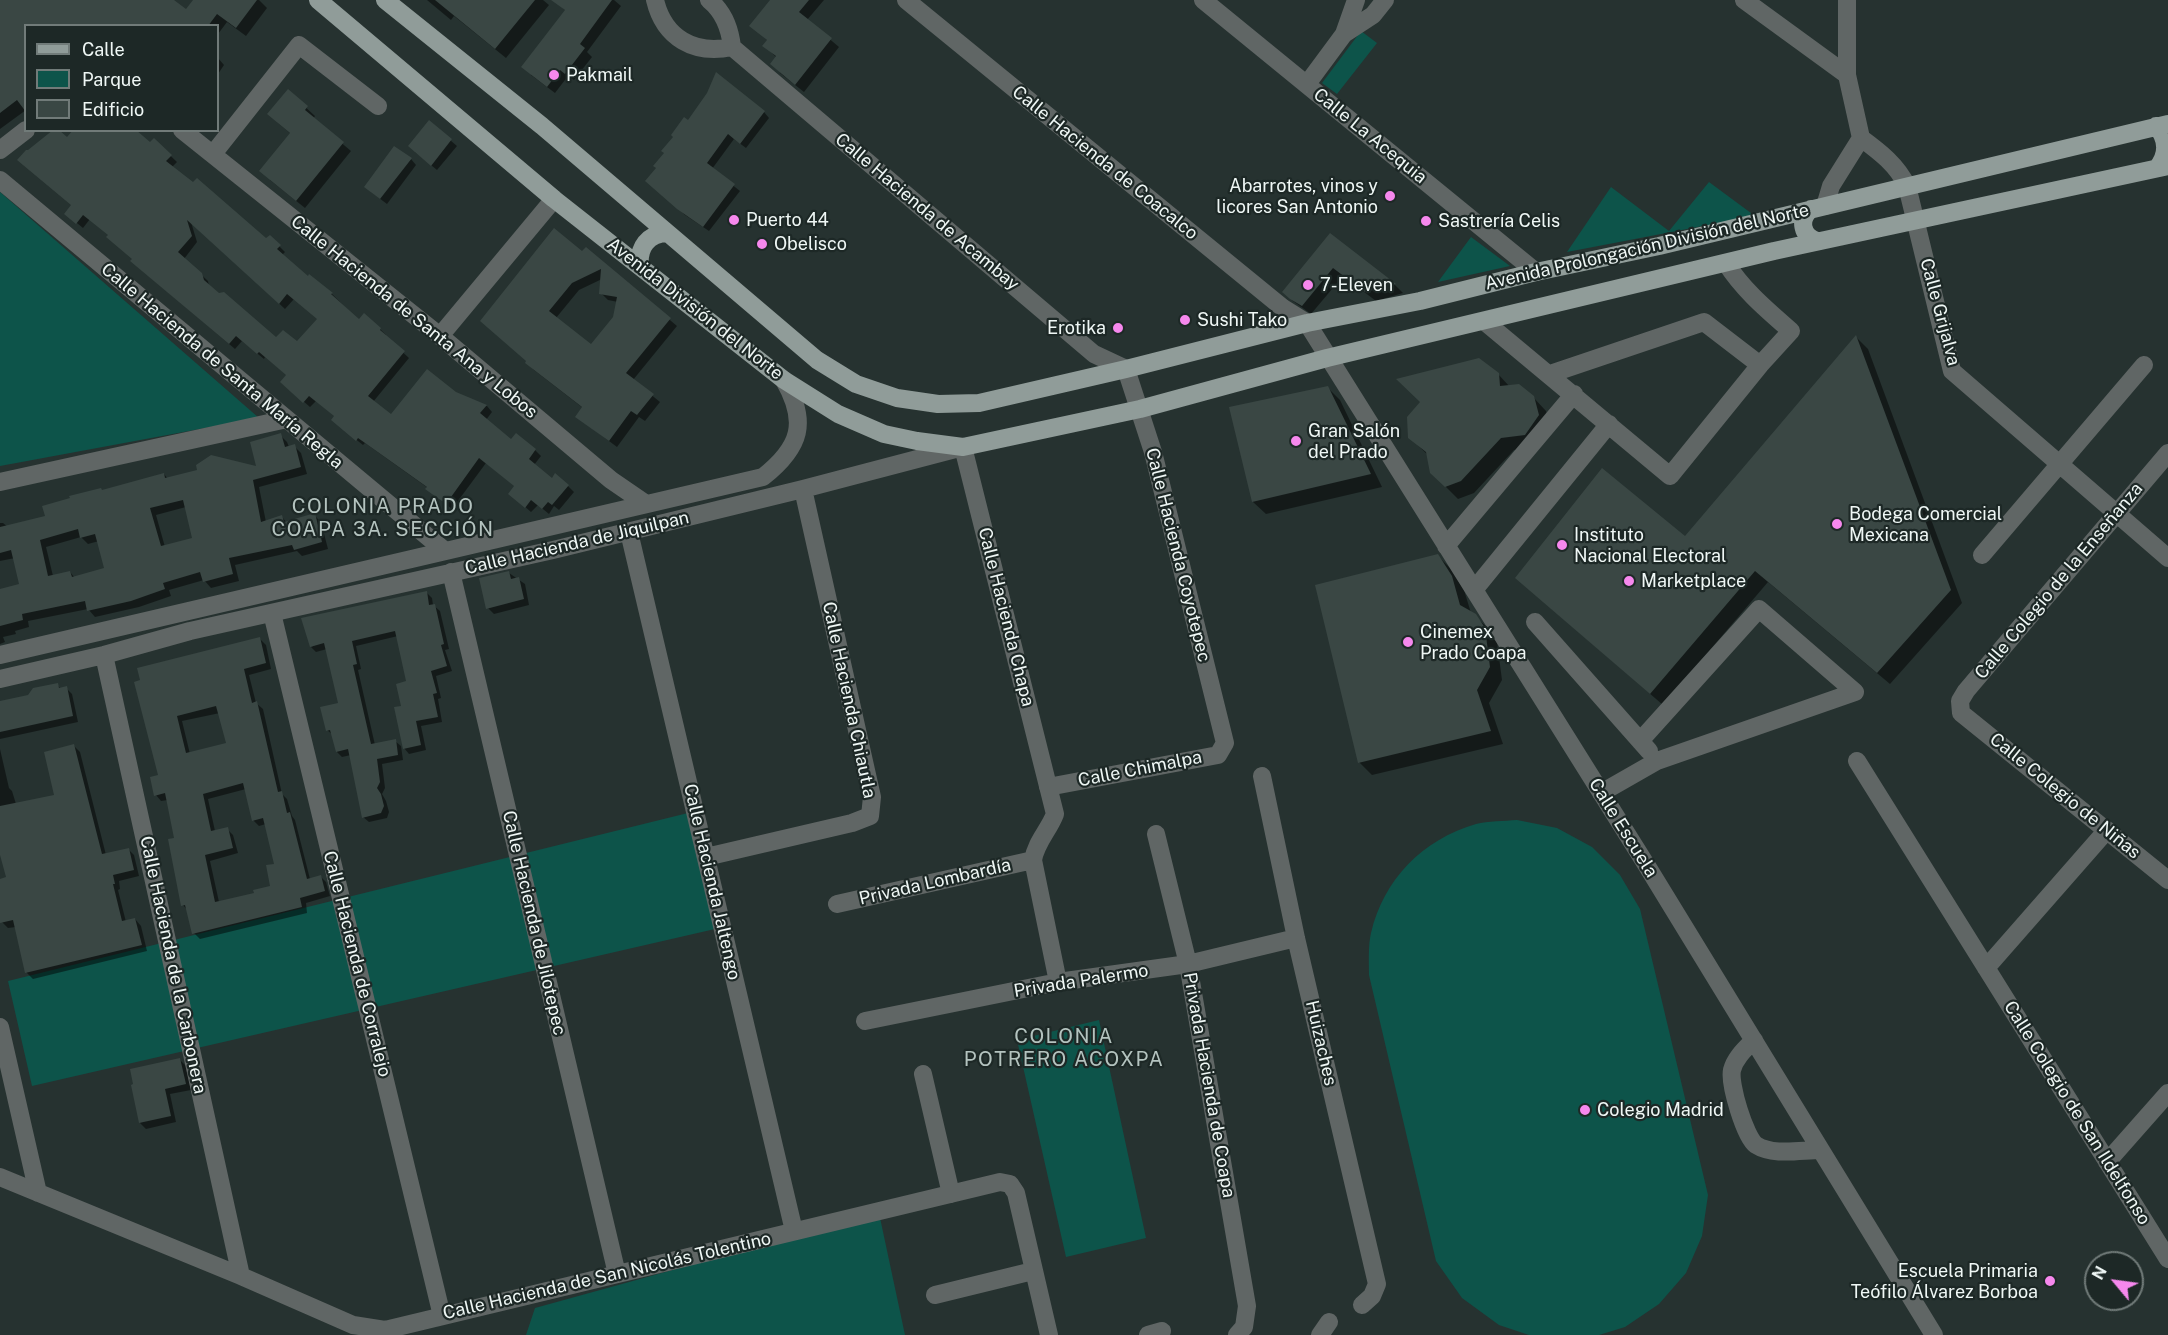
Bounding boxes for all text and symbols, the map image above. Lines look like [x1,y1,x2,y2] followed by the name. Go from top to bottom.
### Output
[24,24,219,132] legend
[82,39,125,60] text: Calle
[566,64,633,86] place label: Pakmail
[547,68,561,82] marker: Pakmail
[82,69,142,90] text: Parque
[1008,81,1202,245] street label: Calle Hacienda de Coacalco
[1309,84,1431,188] street label: Calle La Acequia
[82,99,144,120] text: Edificio
[831,129,1023,295] street label: Calle Hacienda de Acambay
[1216,175,1378,218] place label: Abarrotes, vinos y licores San Antonio
[1383,189,1397,203] marker: Abarrotes, vinos y licores San Antonio
[1483,199,1811,295] street label: Avenida Prolongación División del Norte
[746,209,829,231] place label: Puerto 44
[1438,210,1560,232] place label: Sastrería Celis
[287,211,541,423] street label: Calle Hacienda de Santa Ana y Lobos
[727,213,741,227] marker: Puerto 44
[1419,214,1433,228] marker: Sastrería Celis
[603,233,787,385] street label: Avenida División del Norte
[774,233,847,255] place label: Obelisco
[755,237,769,251] marker: Obelisco
[1915,256,1965,368] street label: Calle Grijalva
[97,258,347,474] street label: Calle Hacienda de Santa María Regla
[1320,274,1393,296] place label: 7-Eleven
[1301,278,1315,292] marker: 7-Eleven
[1197,309,1287,331] place label: Sushi Tako
[1178,313,1192,327] marker: Sushi Tako
[1047,317,1106,339] place label: Erotika
[1111,321,1125,335] marker: Erotika
[1308,420,1400,462] place label: Gran Salón del Prado
[1289,434,1303,448] marker: Gran Salón del Prado
[1141,446,1215,664] street label: Calle Hacienda Coyotepec
[1970,478,2148,684] street label: Calle Colegio de la Enseñanza
[272,495,494,542] district label: COLONIA PRADO COAPA 3A. SECCIÓN
[1849,503,2002,546] place label: Bodega Comercial Mexicana
[463,507,691,579] street label: Calle Hacienda de Jiquilpan
[1830,517,1844,531] marker: Bodega Comercial Mexicana
[1574,524,1726,566] place label: Instituto Nacional Electoral
[973,525,1039,709] street label: Calle Hacienda Chapa
[1555,538,1569,552] marker: Instituto Nacional Electoral
[1641,570,1746,592] place label: Marketplace
[1622,574,1636,588] marker: Marketplace
[818,600,880,800] street label: Calle Hacienda Chiautla
[1420,621,1526,664] place label: Cinemex Prado Coapa
[1401,635,1415,649] marker: Cinemex Prado Coapa
[1985,729,2145,863] street label: Calle Colegio de Niñas
[1076,746,1204,792] street label: Calle Chimalpa
[1584,774,1662,882] street label: Calle Escuela
[679,782,745,982] street label: Calle Hacienda Jaltengo
[498,809,570,1037] street label: Calle Hacienda de Jilotepec
[135,834,211,1096] street label: Calle Hacienda de la Carbonera
[318,849,396,1079] street label: Calle Hacienda de Corralejo
[857,854,1013,910] street label: Privada Lombardía
[1012,960,1150,1002] street label: Privada Palermo
[1179,971,1239,1199] street label: Privada Hacienda de Coapa
[1999,997,2155,1229] street label: Calle Colegio de San Ildelfonso
[1301,998,1341,1088] street label: Huizaches
[964,1025,1164,1072] district label: COLONIA POTRERO ACOXPA
[1597,1099,1724,1121] place label: Colegio Madrid
[1578,1103,1592,1117] marker: Colegio Madrid
[441,1228,773,1324] street label: Calle Hacienda de San Nicolás Tolentino
[2084,1251,2144,1311] north arrow
[1851,1260,2038,1302] place label: Escuela Primaria Teófilo Álvarez Borboa
[2088,1263,2111,1283] text: N
[2043,1274,2057,1288] marker: Escuela Primaria Teófilo Álvarez Borboa

